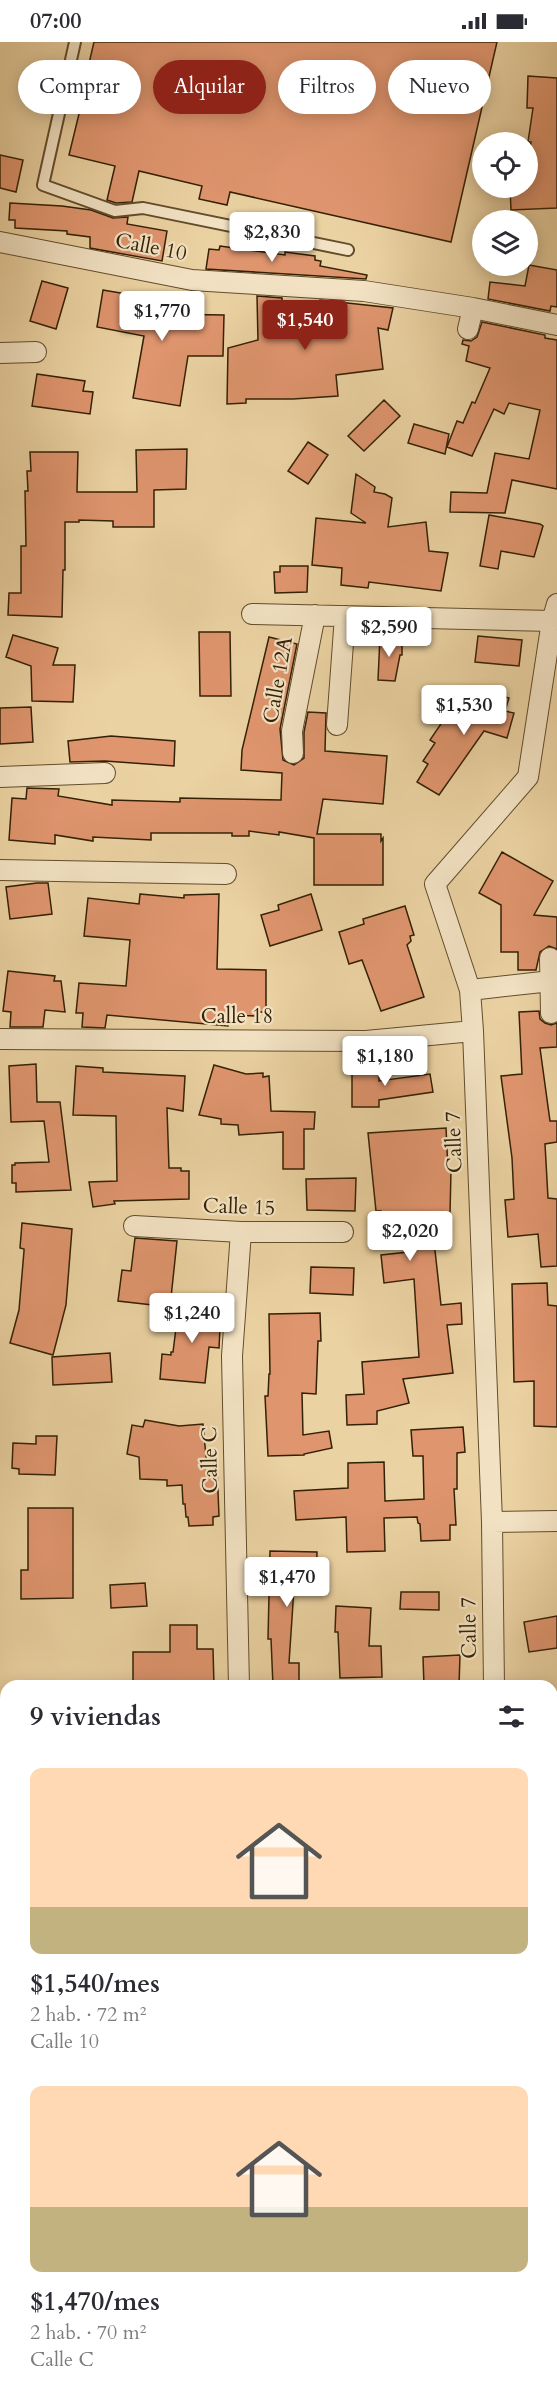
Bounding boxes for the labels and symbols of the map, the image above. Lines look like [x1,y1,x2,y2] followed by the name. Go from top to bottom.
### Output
[223,212,321,263] pin: $2,830
[113,226,189,268] street label: Calle 10
[113,291,211,342] pin: $1,770
[256,300,354,351] pin: $1,540
[340,607,438,658] pin: $2,590
[256,634,300,726] street label: Calle 12A
[415,685,513,736] pin: $1,530
[201,1002,273,1031] street label: Calle 18
[336,1036,434,1087] pin: $1,180
[438,1110,470,1173] street label: Calle 7
[202,1191,276,1223] street label: Calle 15
[361,1211,459,1262] pin: $2,020
[143,1293,241,1344] pin: $1,240
[195,1426,225,1494] street label: Calle C
[238,1557,336,1608] pin: $1,470
[454,1597,484,1659] street label: Calle 7

